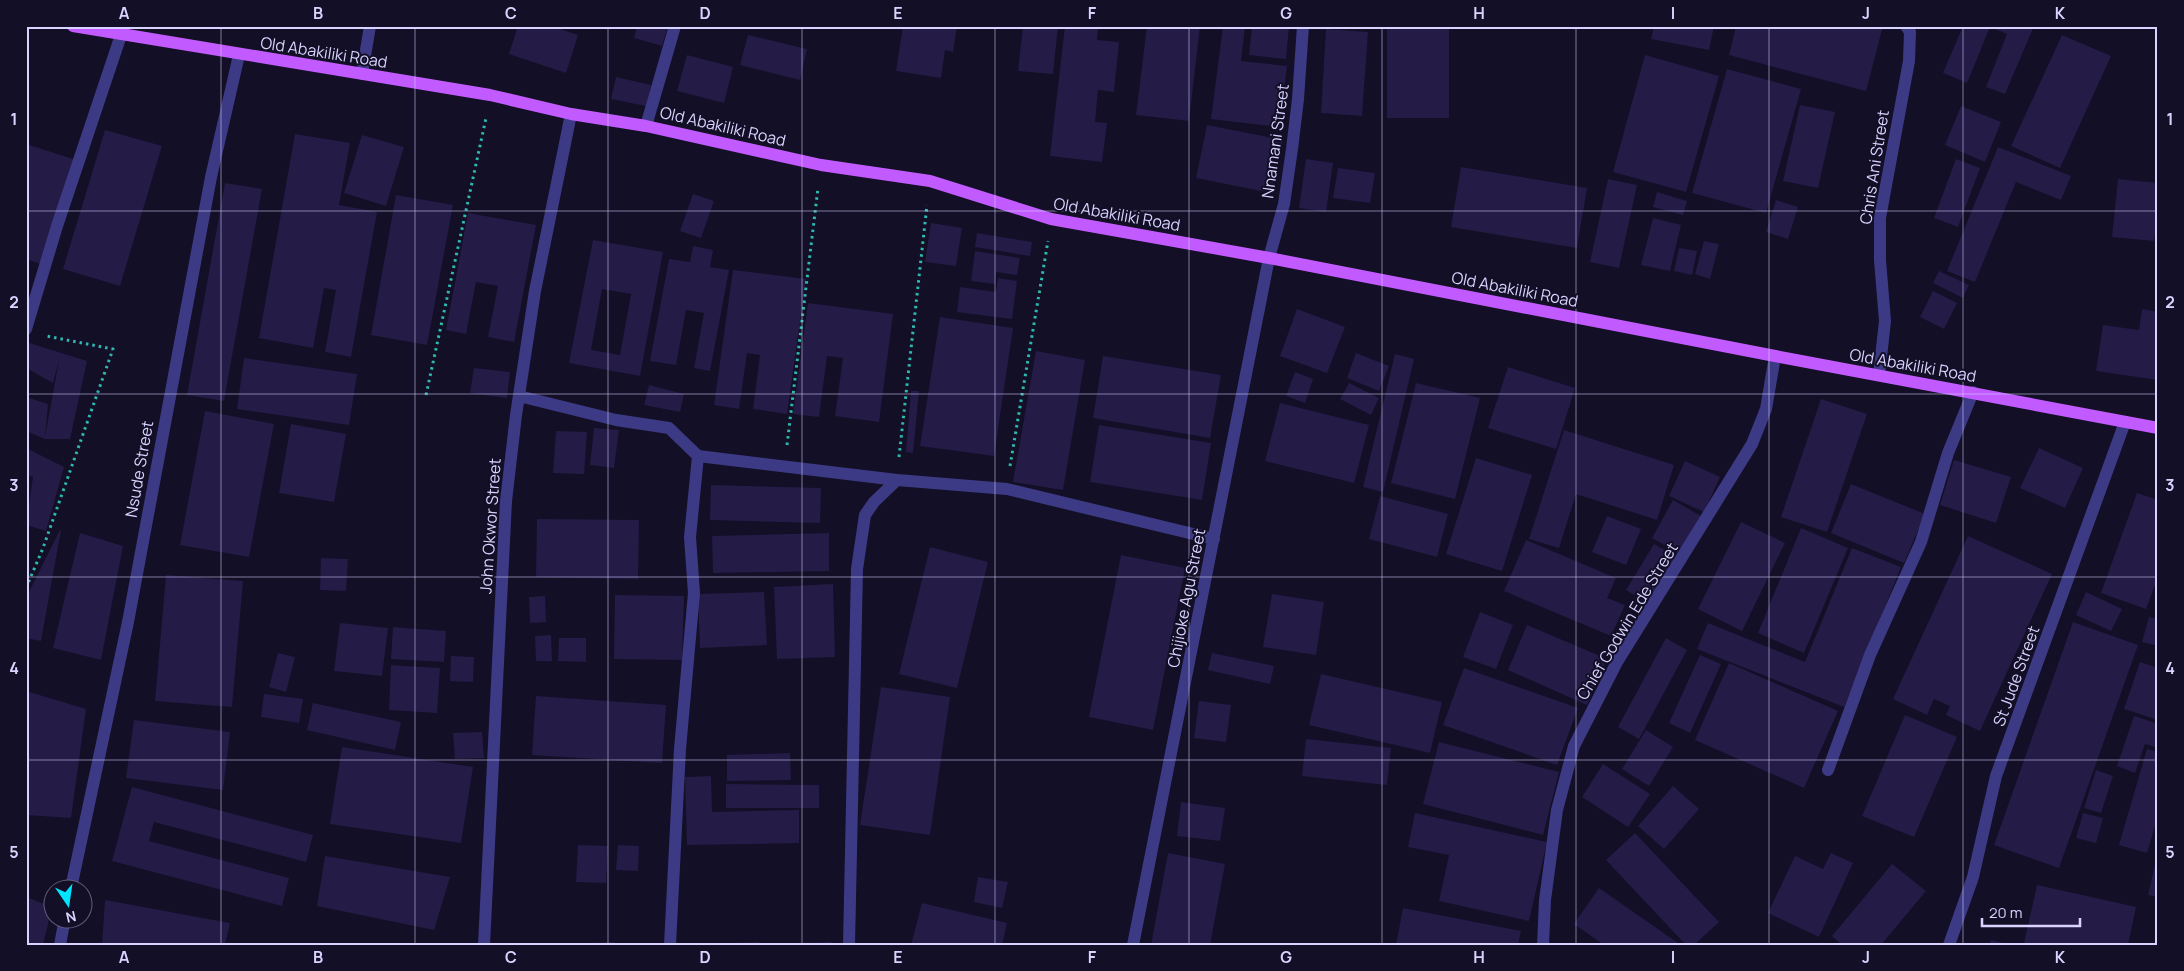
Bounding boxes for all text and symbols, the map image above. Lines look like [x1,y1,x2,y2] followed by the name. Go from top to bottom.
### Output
[119,2,130,24] text: A
[313,2,323,24] text: B
[505,2,517,24] text: C
[699,2,711,24] text: D
[893,2,903,24] text: E
[1088,2,1097,24] text: F
[1280,2,1292,24] text: G
[1473,2,1485,24] text: H
[1671,2,1675,24] text: I
[1862,2,1870,24] text: J
[2055,2,2066,24] text: K
[259,31,389,73] street label: Old Abakiliki Road
[1256,82,1294,200] street label: Nnamani Street
[658,101,788,151] street label: Old Abakiliki Road
[10,108,18,130] text: 1
[1854,108,1894,226] street label: Chris Ani Street
[2166,108,2174,130] text: 1
[1052,192,1182,236] street label: Old Abakiliki Road
[1450,266,1580,312] street label: Old Abakiliki Road
[9,291,19,313] text: 2
[2165,291,2175,313] text: 2
[1848,343,1978,387] street label: Old Abakiliki Road
[120,419,158,519] street label: Nsude Street
[474,457,506,595] street label: John Okwor Street
[9,474,19,496] text: 3
[2165,474,2175,496] text: 3
[1162,526,1210,670] street label: Chijioke Agu Street
[1571,538,1683,704] street label: Chief Godwin Ede Street
[1988,623,2044,729] street label: St Jude Street
[9,657,19,679] text: 4
[2165,657,2175,679] text: 4
[9,841,19,863] text: 5
[2165,841,2175,863] text: 5
[42,878,92,928] north arrow
[1982,896,2079,928] scale bar
[1989,902,2022,923] text: 20 m
[64,907,78,928] text: N
[119,946,130,968] text: A
[313,946,323,968] text: B
[505,946,517,968] text: C
[699,946,711,968] text: D
[893,946,903,968] text: E
[1088,946,1097,968] text: F
[1280,946,1292,968] text: G
[1473,946,1485,968] text: H
[1671,946,1675,968] text: I
[1862,946,1870,968] text: J
[2055,946,2066,968] text: K

